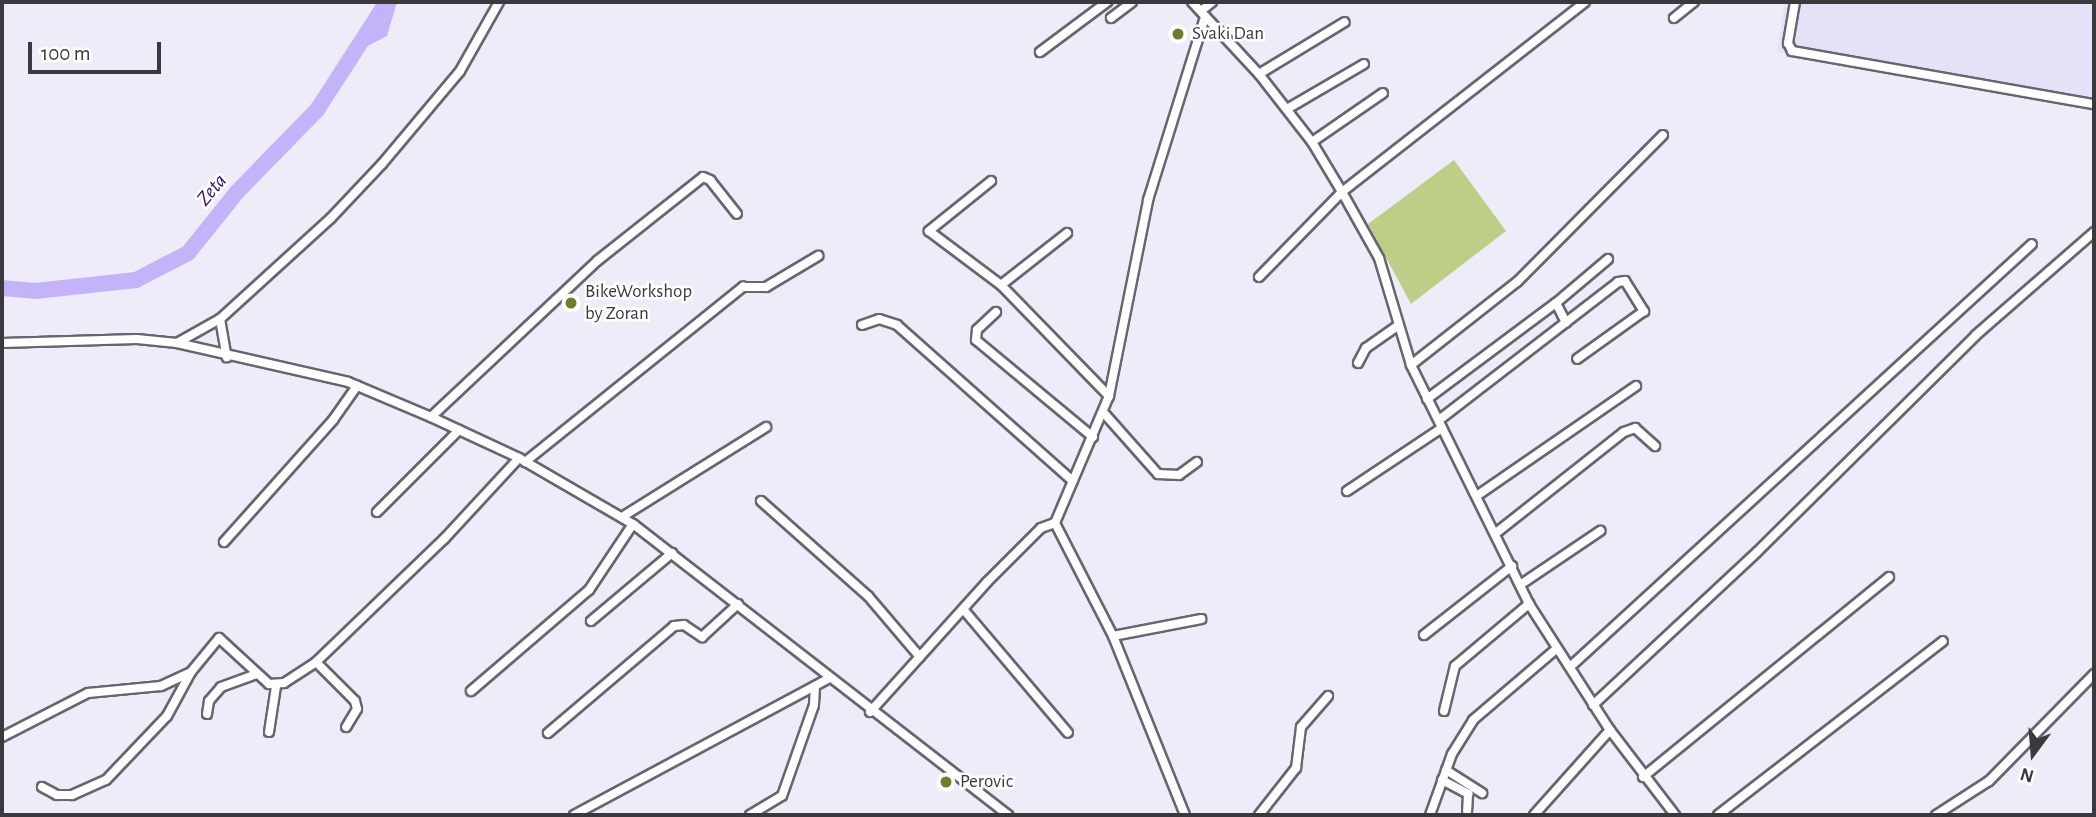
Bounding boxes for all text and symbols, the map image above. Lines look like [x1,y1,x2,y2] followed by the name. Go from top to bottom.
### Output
[1192,23,1264,45] place label: Svaki Dan
[1170,26,1186,42] marker: Svaki Dan
[32,28,164,72] scale bar
[41,43,91,64] text: 100 m
[191,169,233,211] water label: Zeta
[585,281,692,325] place label: BikeWorkshop by Zoran
[563,295,579,311] marker: BikeWorkshop by Zoran
[1998,719,2068,789] north arrow
[2018,764,2036,786] text: N
[960,771,1013,793] place label: Perovic
[938,774,954,790] marker: Perovic

